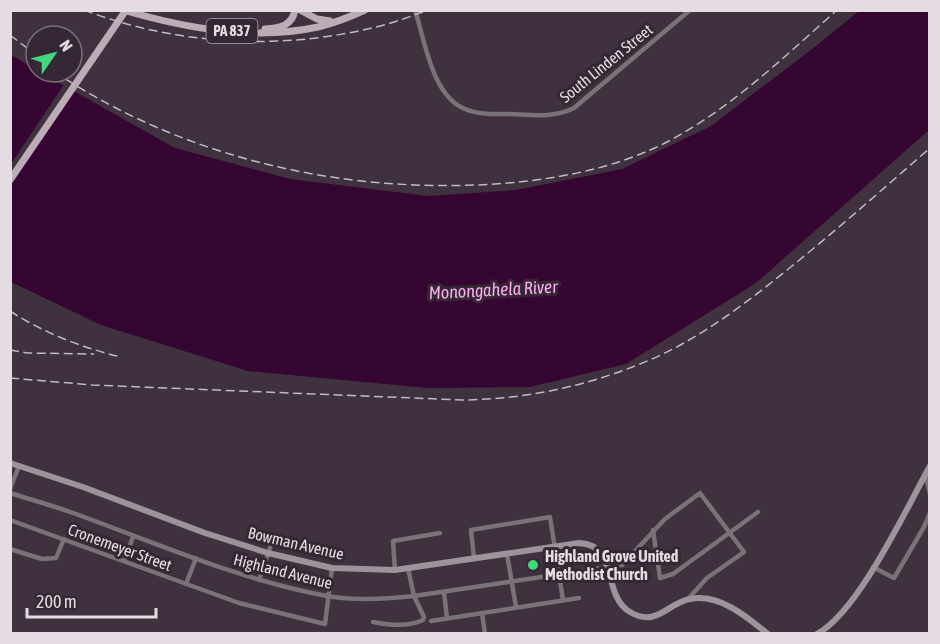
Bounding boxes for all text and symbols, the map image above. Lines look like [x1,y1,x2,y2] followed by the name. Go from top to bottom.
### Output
[206,19,258,43] road number: PA 837
[556,20,656,106] street label: South Linden Street
[24,24,84,84] north arrow
[56,36,76,54] text: N
[428,276,559,303] water label: Monongahela River
[65,520,175,575] street label: Cronemeyer Street
[246,523,346,563] street label: Bowman Avenue
[545,547,679,583] place label: Highland Grove United Methodist Church
[232,550,334,593] street label: Highland Avenue
[526,558,540,572] marker: Highland Grove United Methodist Church
[27,581,156,619] scale bar
[36,591,77,612] text: 200 m

